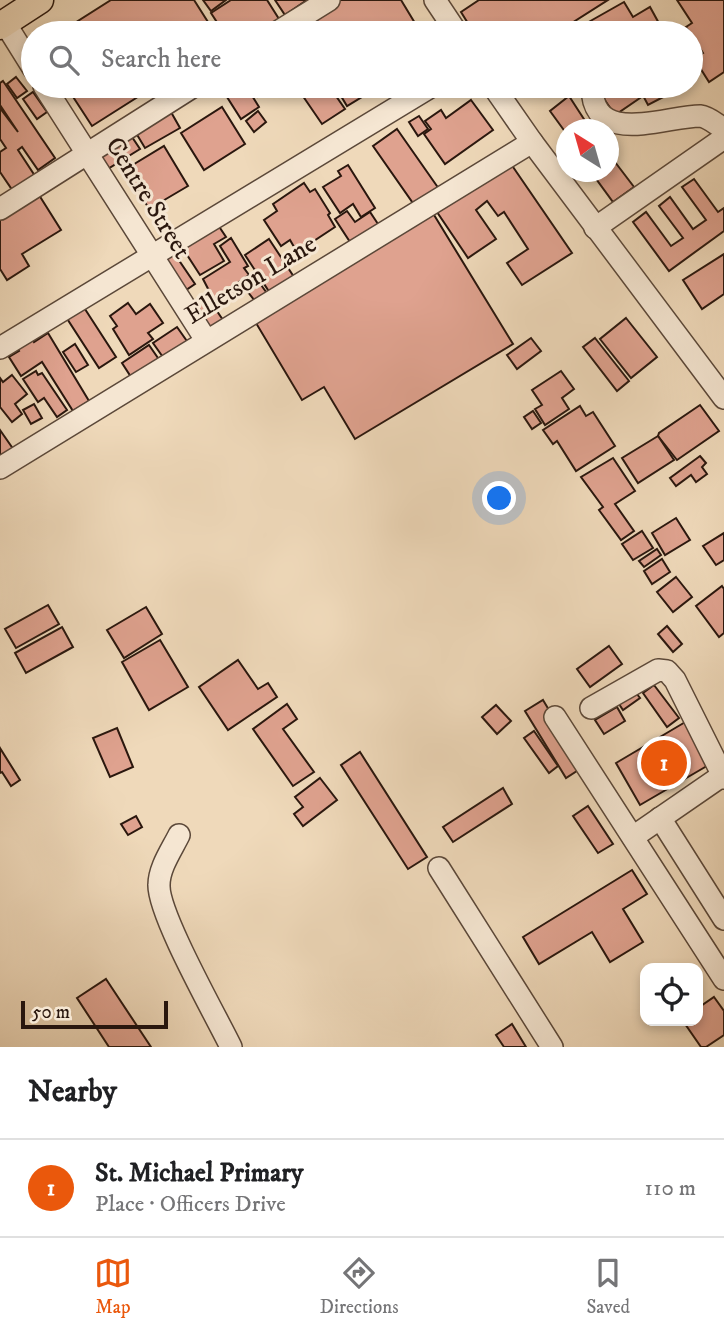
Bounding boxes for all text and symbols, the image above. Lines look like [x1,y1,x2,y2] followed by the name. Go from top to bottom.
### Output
[21,21,703,98] search box
[45,41,83,79] icon: search
[101,43,221,76] text: Search here
[556,119,619,182] north arrow
[98,131,198,265] street label: Centre Street
[179,228,323,332] street label: Elletson Lane
[482,481,516,515] your location
[641,737,687,789] pin: 1
[640,963,703,1026] map controls
[640,963,703,1026] button: locate
[21,998,168,1030] scale bar
[32,1001,70,1024] text: 50 m
[28,1074,117,1111] text: Nearby
[95,1157,303,1190] text: St. Michael Primary
[47,1174,55,1203] text: 1
[645,1174,696,1203] text: 110 m
[95,1190,286,1219] text: Place · Officers Drive
[94,1254,132,1319] tab: Map
[320,1254,399,1319] tab: Directions
[586,1254,630,1319] tab: Saved

